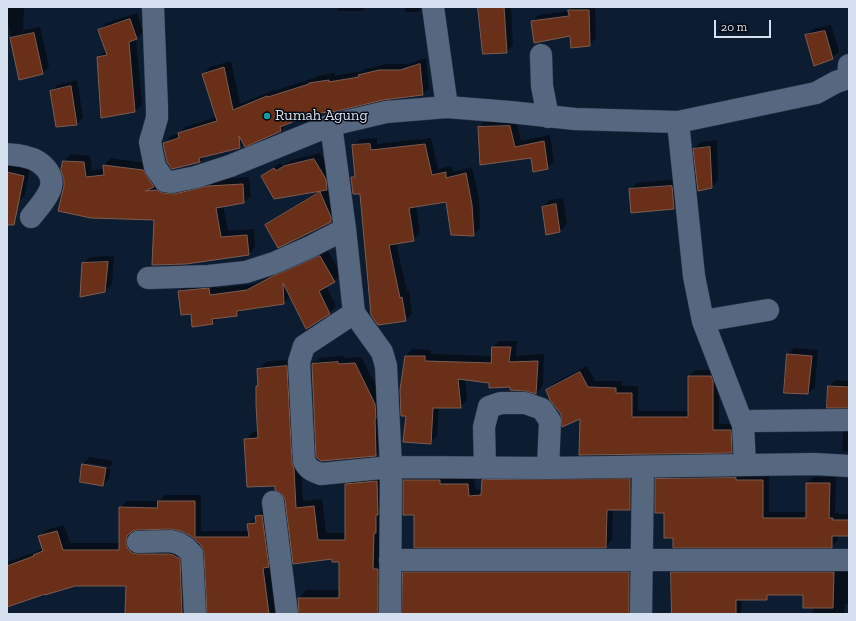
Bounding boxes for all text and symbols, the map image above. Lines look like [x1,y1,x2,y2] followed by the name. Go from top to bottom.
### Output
[716,12,773,38] scale bar
[721,20,747,34] text: 20 m
[275,107,368,125] place label: Rumah Agung
[262,111,272,121] marker: Rumah Agung

